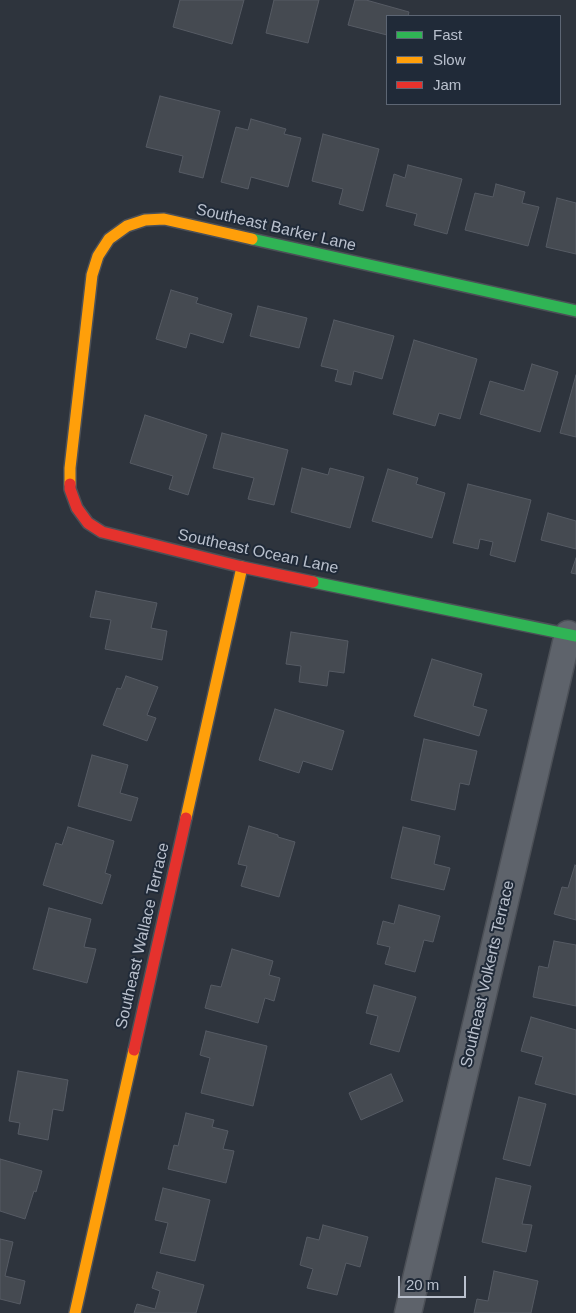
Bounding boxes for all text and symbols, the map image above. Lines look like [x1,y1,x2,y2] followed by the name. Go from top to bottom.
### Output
[386,15,561,105] legend
[433,26,462,43] text: Fast
[433,51,466,68] text: Slow
[433,76,461,93] text: Jam
[194,200,358,256] street label: Southeast Barker Lane
[176,526,340,578] street label: Southeast Ocean Lane
[112,841,174,1031] street label: Southeast Wallace Terrace
[457,879,519,1069] street label: Southeast Volkerts Terrace
[401,1266,468,1298] scale bar
[406,1276,439,1293] text: 20 m

